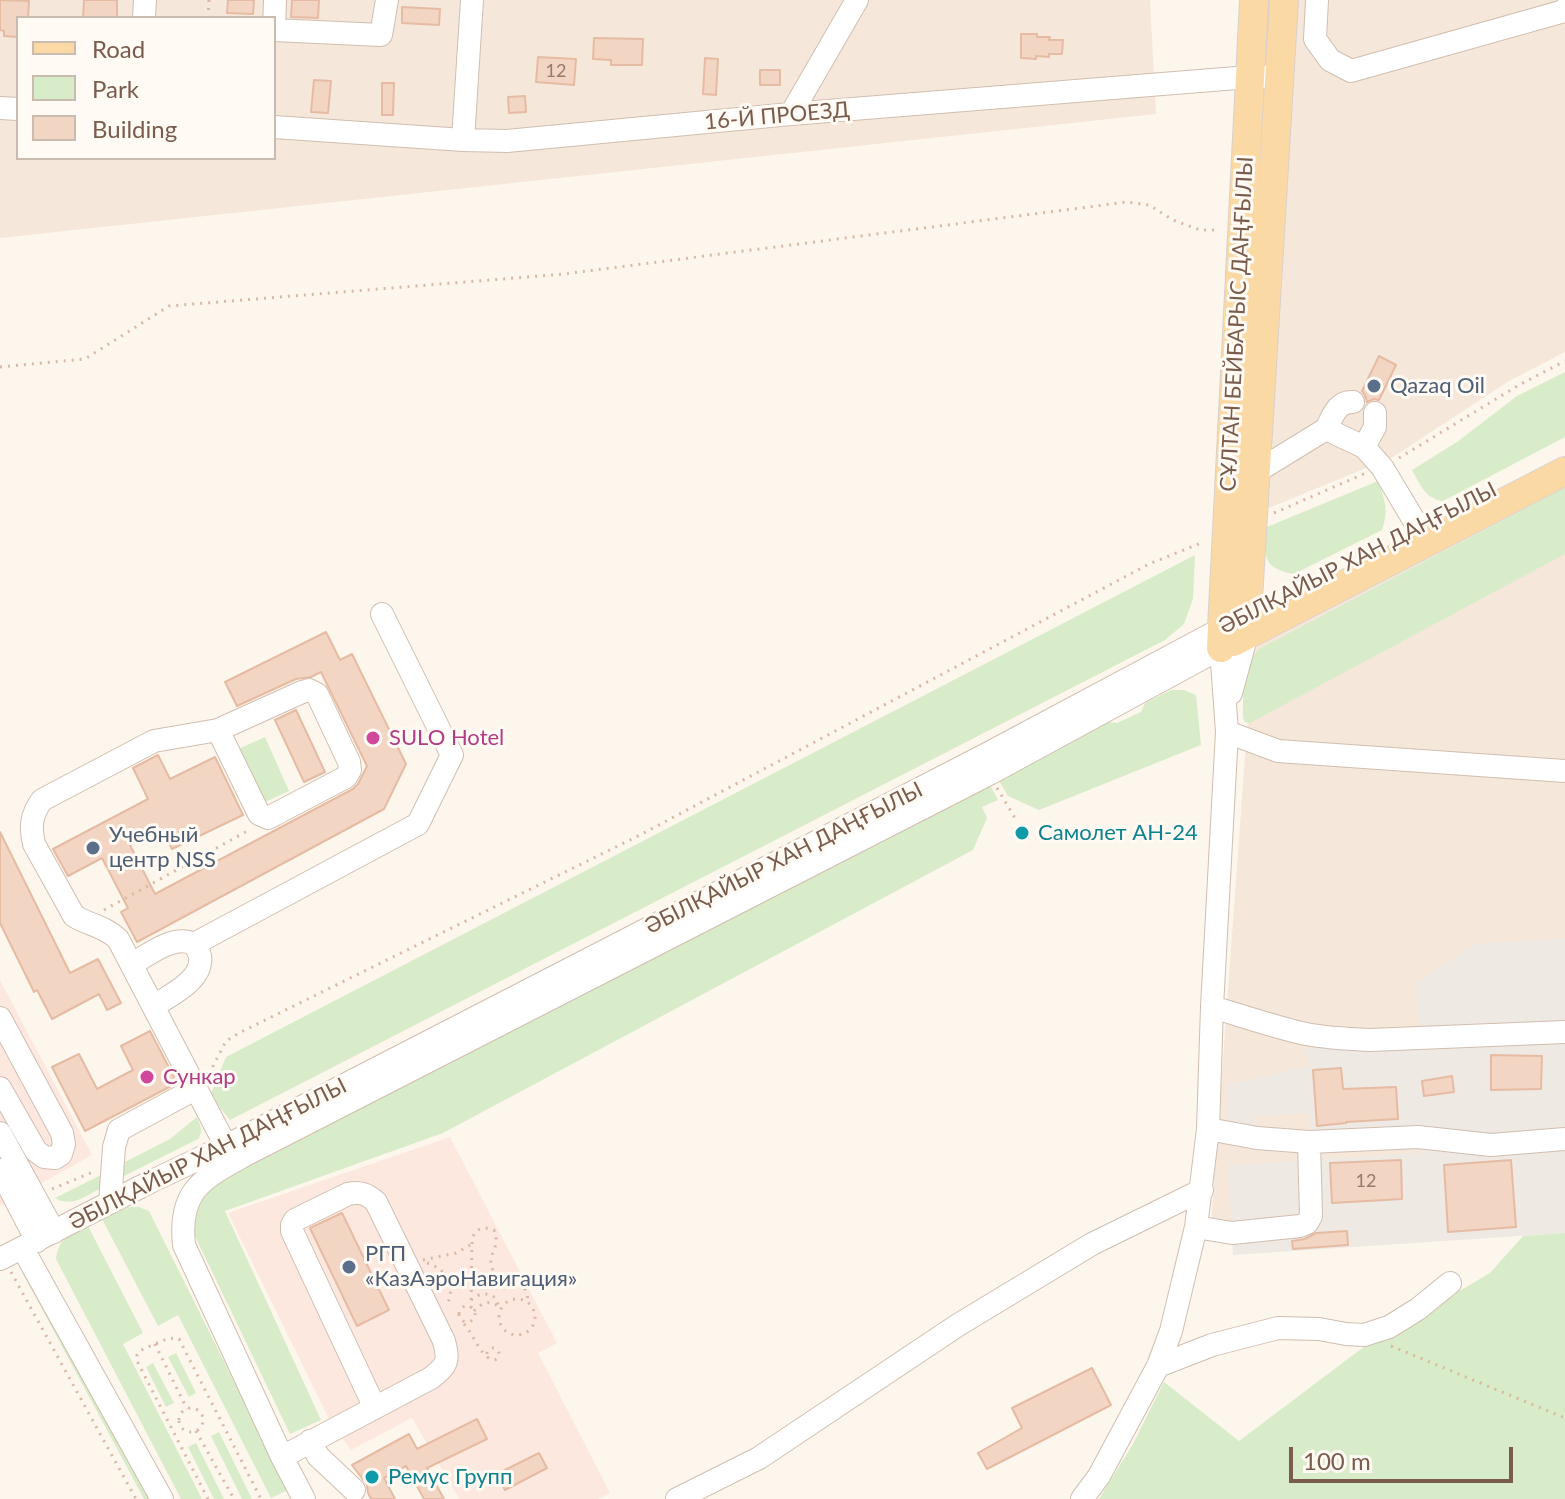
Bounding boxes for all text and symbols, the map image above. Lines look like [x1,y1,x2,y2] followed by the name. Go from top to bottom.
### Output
[16,16,276,160] legend
[92,34,145,63] text: Road
[546,60,566,82] house number: 12
[92,74,139,103] text: Park
[703,97,851,135] street label: 16-Й ПРОЕЗД
[92,114,177,143] text: Building
[1215,156,1259,492] street label: СҰЛТАН БЕЙБАРЫС ДАҢҒЫЛЫ
[1390,373,1485,399] place label: Qazaq Oil
[1365,377,1383,395] marker: Qazaq Oil
[1215,476,1501,640] street label: ӘБІЛҚАЙЫР ХАН ДАҢҒЫЛЫ
[389,725,504,751] place label: SULO Hotel
[364,729,382,747] marker: SULO Hotel
[641,776,927,940] street label: ӘБІЛҚАЙЫР ХАН ДАҢҒЫЛЫ
[1038,820,1198,846] place label: Самолет АН-24
[109,822,216,874] place label: Учебный центр NSS
[1013,824,1031,842] marker: Самолет АН-24
[84,839,102,857] marker: Учебный центр NSS
[163,1064,236,1090] place label: Сункар
[138,1068,156,1086] marker: Сункар
[65,1072,351,1236] street label: ӘБІЛҚАЙЫР ХАН ДАҢҒЫЛЫ
[1356,1170,1376,1192] house number: 12
[365,1241,577,1292] place label: РГП «КазАэроНавигация»
[340,1258,358,1276] marker: РГП «КазАэроНавигация»
[1293,1431,1517,1481] scale bar
[1303,1446,1371,1475] text: 100 m
[388,1464,512,1490] place label: Ремус Групп
[363,1468,381,1486] marker: Ремус Групп

